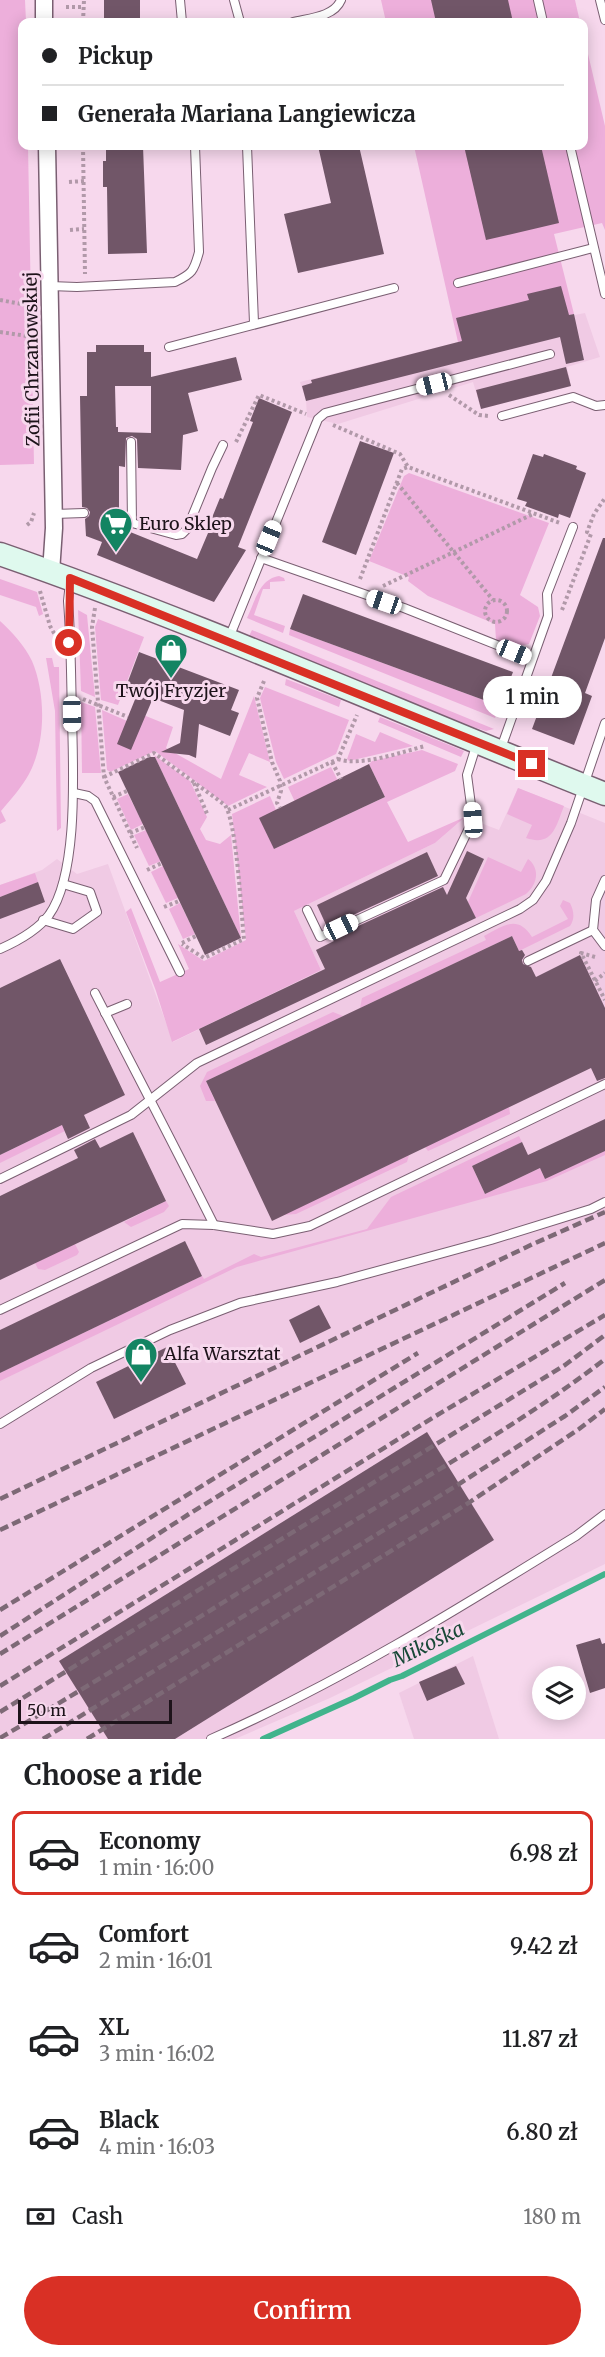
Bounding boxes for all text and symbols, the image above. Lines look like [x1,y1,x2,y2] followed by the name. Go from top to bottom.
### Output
[78,42,153,70] text: Pickup
[78,100,416,128] text: Generała Mariana Langiewicza
[18,271,45,447] street label: Zofii Chrzanowskiej
[414,371,454,397] car
[98,506,134,553] supermarket icon: Euro Sklep
[139,512,232,535] place label: Euro Sklep
[254,518,284,558] car
[364,588,404,616] car
[55,629,82,656] route start
[153,632,189,679] shop icon: Twój Fryzjer
[494,637,534,667] car
[482,677,582,719] callout: 1 min
[116,679,226,702] place label: Twój Fryzjer
[506,684,559,709] text: 1 min
[63,696,81,732] car
[518,750,545,777] route end
[463,801,483,839] car
[321,911,361,943] car
[123,1336,159,1383] shop icon: Alfa Warsztat
[163,1342,280,1365] place label: Alfa Warsztat
[387,1615,468,1672] water label: Mikośka
[532,1666,586,1720] map controls
[532,1666,586,1720] button: layers
[18,1697,172,1724] scale bar
[27,1700,66,1720] text: 50 m
[24,1758,202,1792] text: Choose a ride
[27,1826,81,1880] icon: car
[99,1827,200,1855] text: Economy
[509,1839,578,1867] text: 6.98 zł
[99,1855,214,1880] text: 1 min · 16:00
[27,1919,81,1973] icon: car
[99,1920,189,1948] text: Comfort
[510,1932,578,1960] text: 9.42 zł
[99,1948,212,1973] text: 2 min · 16:01
[27,2012,81,2066] icon: car
[99,2013,129,2041] text: XL
[502,2025,578,2053] text: 11.87 zł
[99,2041,215,2066] text: 3 min · 16:02
[27,2105,81,2159] icon: car
[99,2106,159,2134] text: Black
[506,2118,578,2146] text: 6.80 zł
[99,2134,215,2159] text: 4 min · 16:03
[24,2200,57,2233] icon: cash
[72,2202,123,2230] text: Cash
[523,2204,581,2229] text: 180 m
[24,2276,581,2345] button: Confirm

